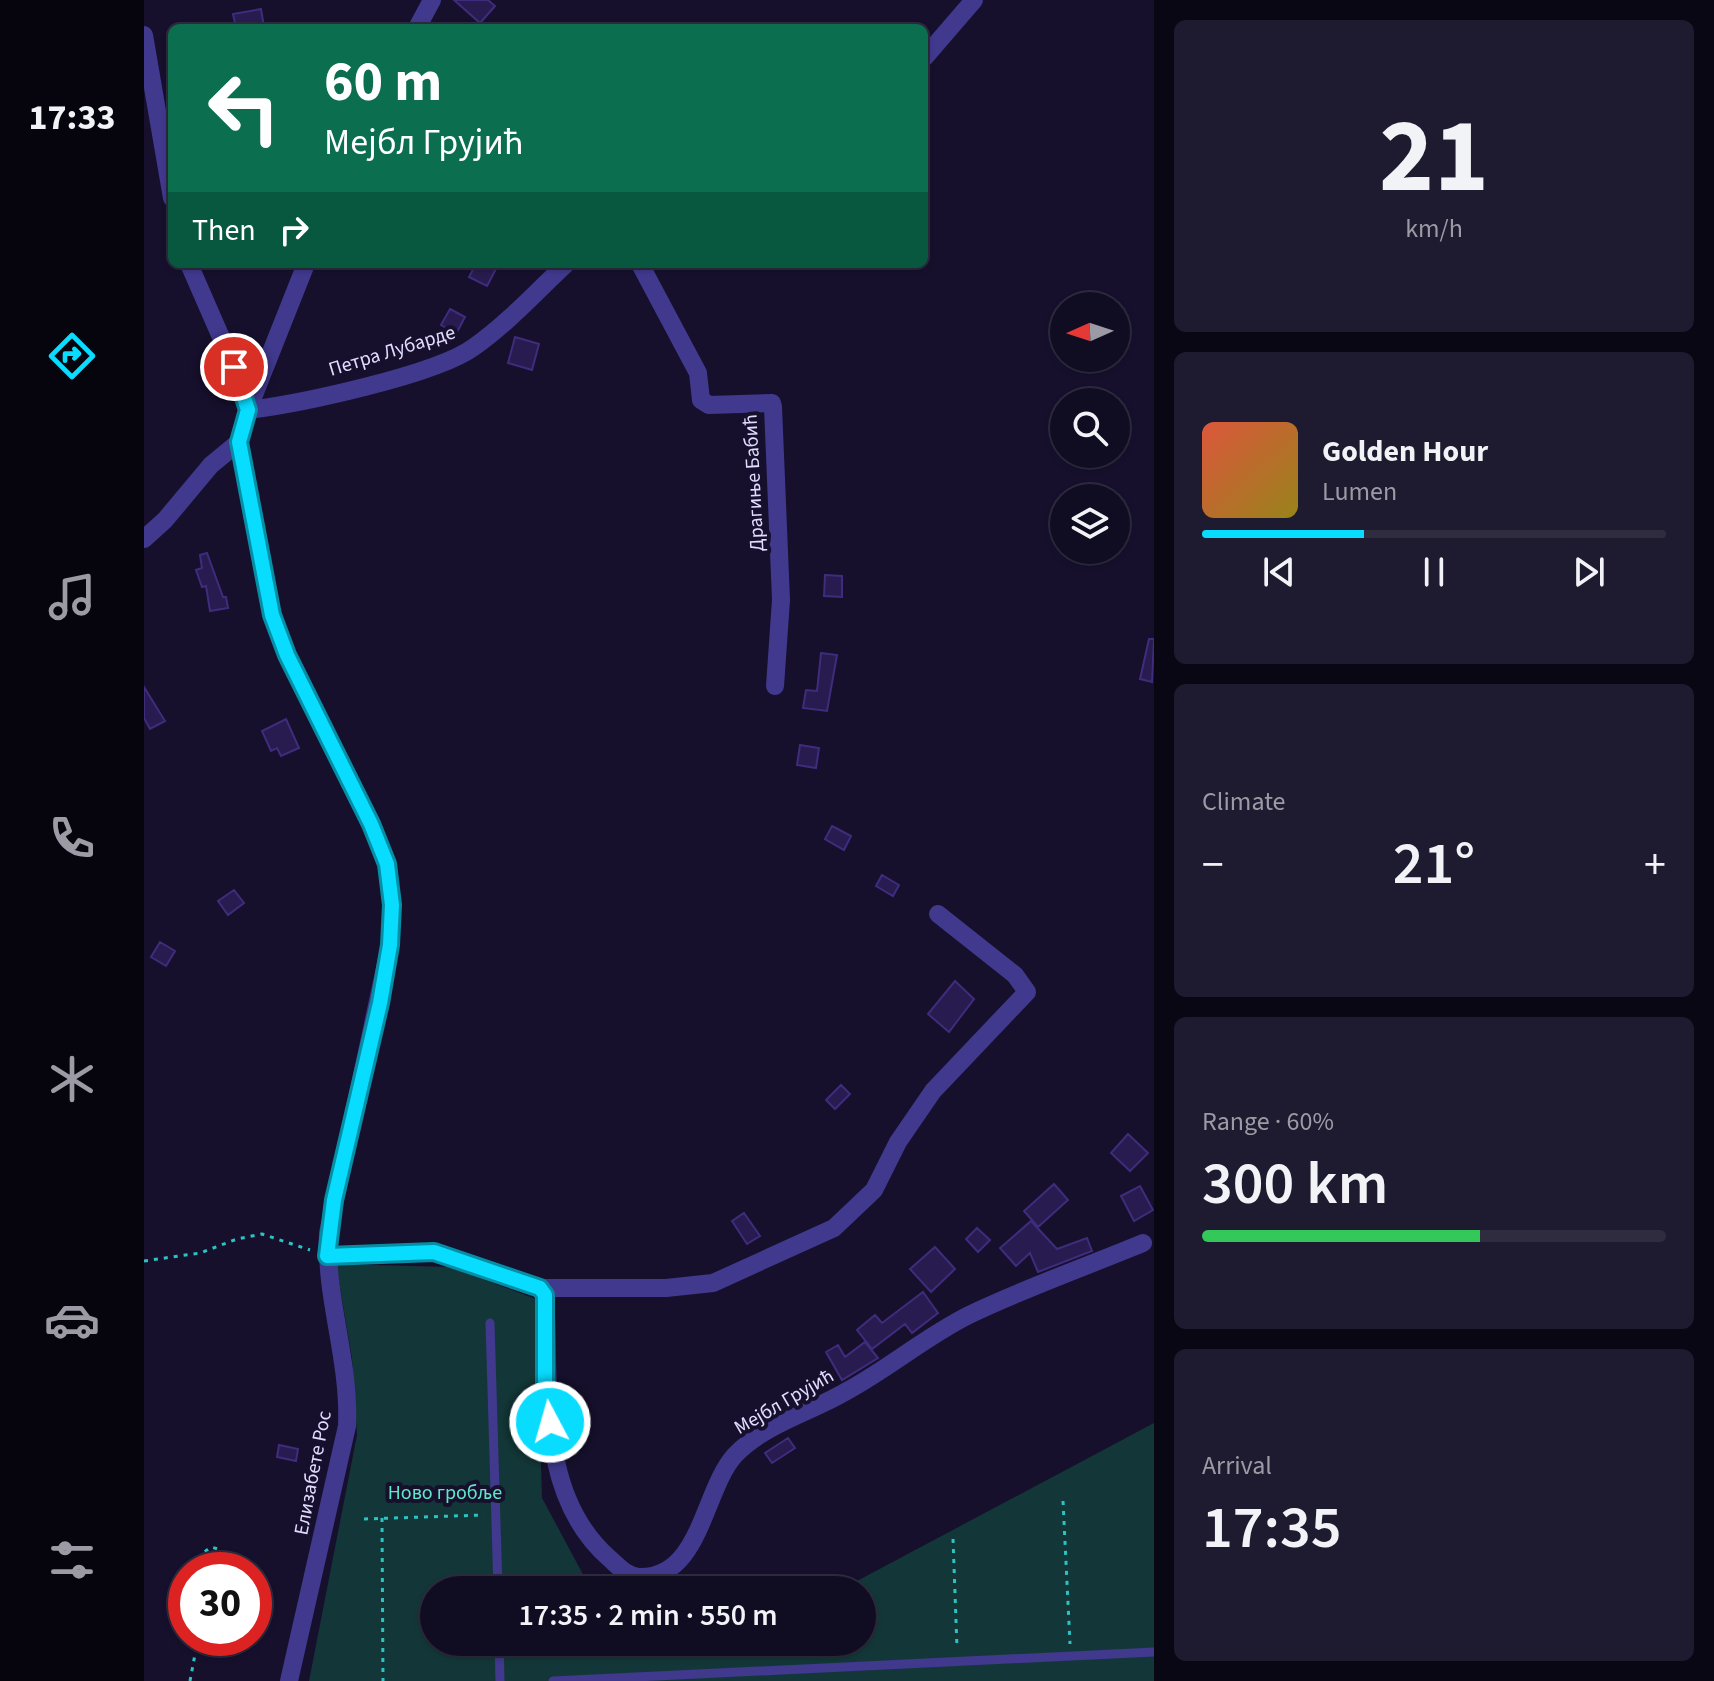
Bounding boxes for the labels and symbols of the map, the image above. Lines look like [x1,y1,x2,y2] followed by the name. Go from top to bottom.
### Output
[1050,292,1130,372] north arrow
[325,318,459,384] street label: Петра Лубарде
[200,333,268,401] pin
[736,414,772,552] street label: Драгиње Бабић
[729,1362,839,1442] street label: Мејбл Грујић
[508,1380,592,1464] position arrow
[287,1409,339,1537] street label: Елизабете Рос
[388,1479,502,1507] park label: Ново гробље
[168,1552,272,1656] speed limit sign: 30

